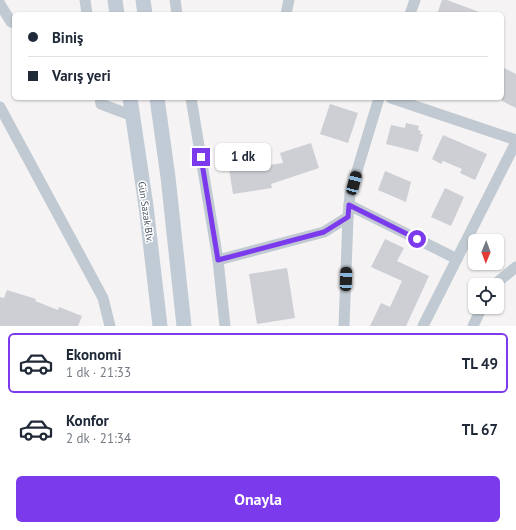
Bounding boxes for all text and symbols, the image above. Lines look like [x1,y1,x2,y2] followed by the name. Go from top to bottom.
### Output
[52,28,83,47] text: Biniş
[52,66,111,85] text: Varış yeri
[215,143,271,171] callout: 1 dk
[192,148,210,166] route end
[231,148,255,165] text: 1 dk
[345,170,363,196] car
[135,181,157,243] street label: Gün Sazak Blv.
[408,230,426,248] route start
[468,234,504,270] north arrow
[468,234,504,314] map controls
[340,267,352,291] car
[468,278,504,314] button: locate
[18,345,54,381] icon: car
[66,345,121,364] text: Ekonomi
[462,354,498,373] text: TL 49
[66,364,131,381] text: 1 dk · 21:33
[18,411,54,447] icon: car
[66,411,109,430] text: Konfor
[462,420,498,439] text: TL 67
[66,430,131,447] text: 2 dk · 21:34
[16,476,500,522] button: Onayla

